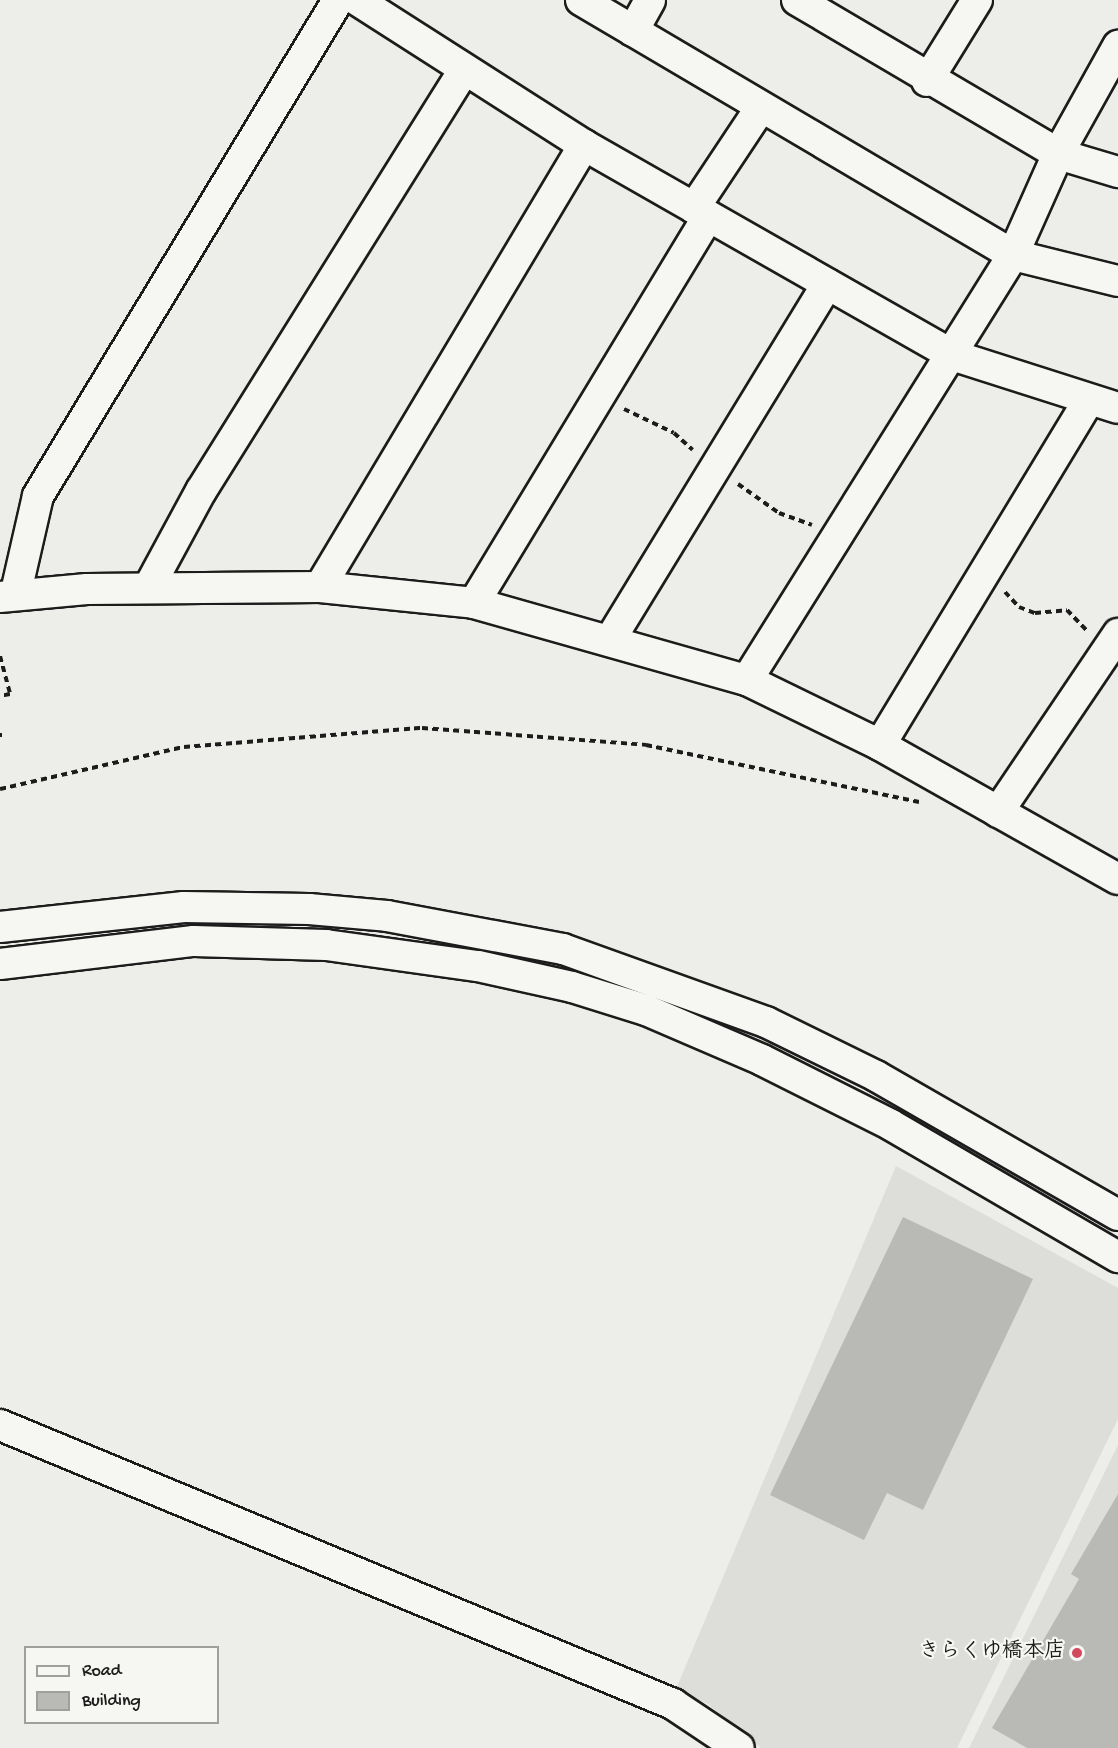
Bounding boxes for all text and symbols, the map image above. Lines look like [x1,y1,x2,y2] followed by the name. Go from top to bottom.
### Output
[918,1640,1065,1666] place label: きらくゆ橋本店
[24,1646,219,1724] legend
[1070,1646,1084,1660] marker: きらくゆ橋本店
[82,1661,121,1682] text: Road
[82,1691,141,1712] text: Building

